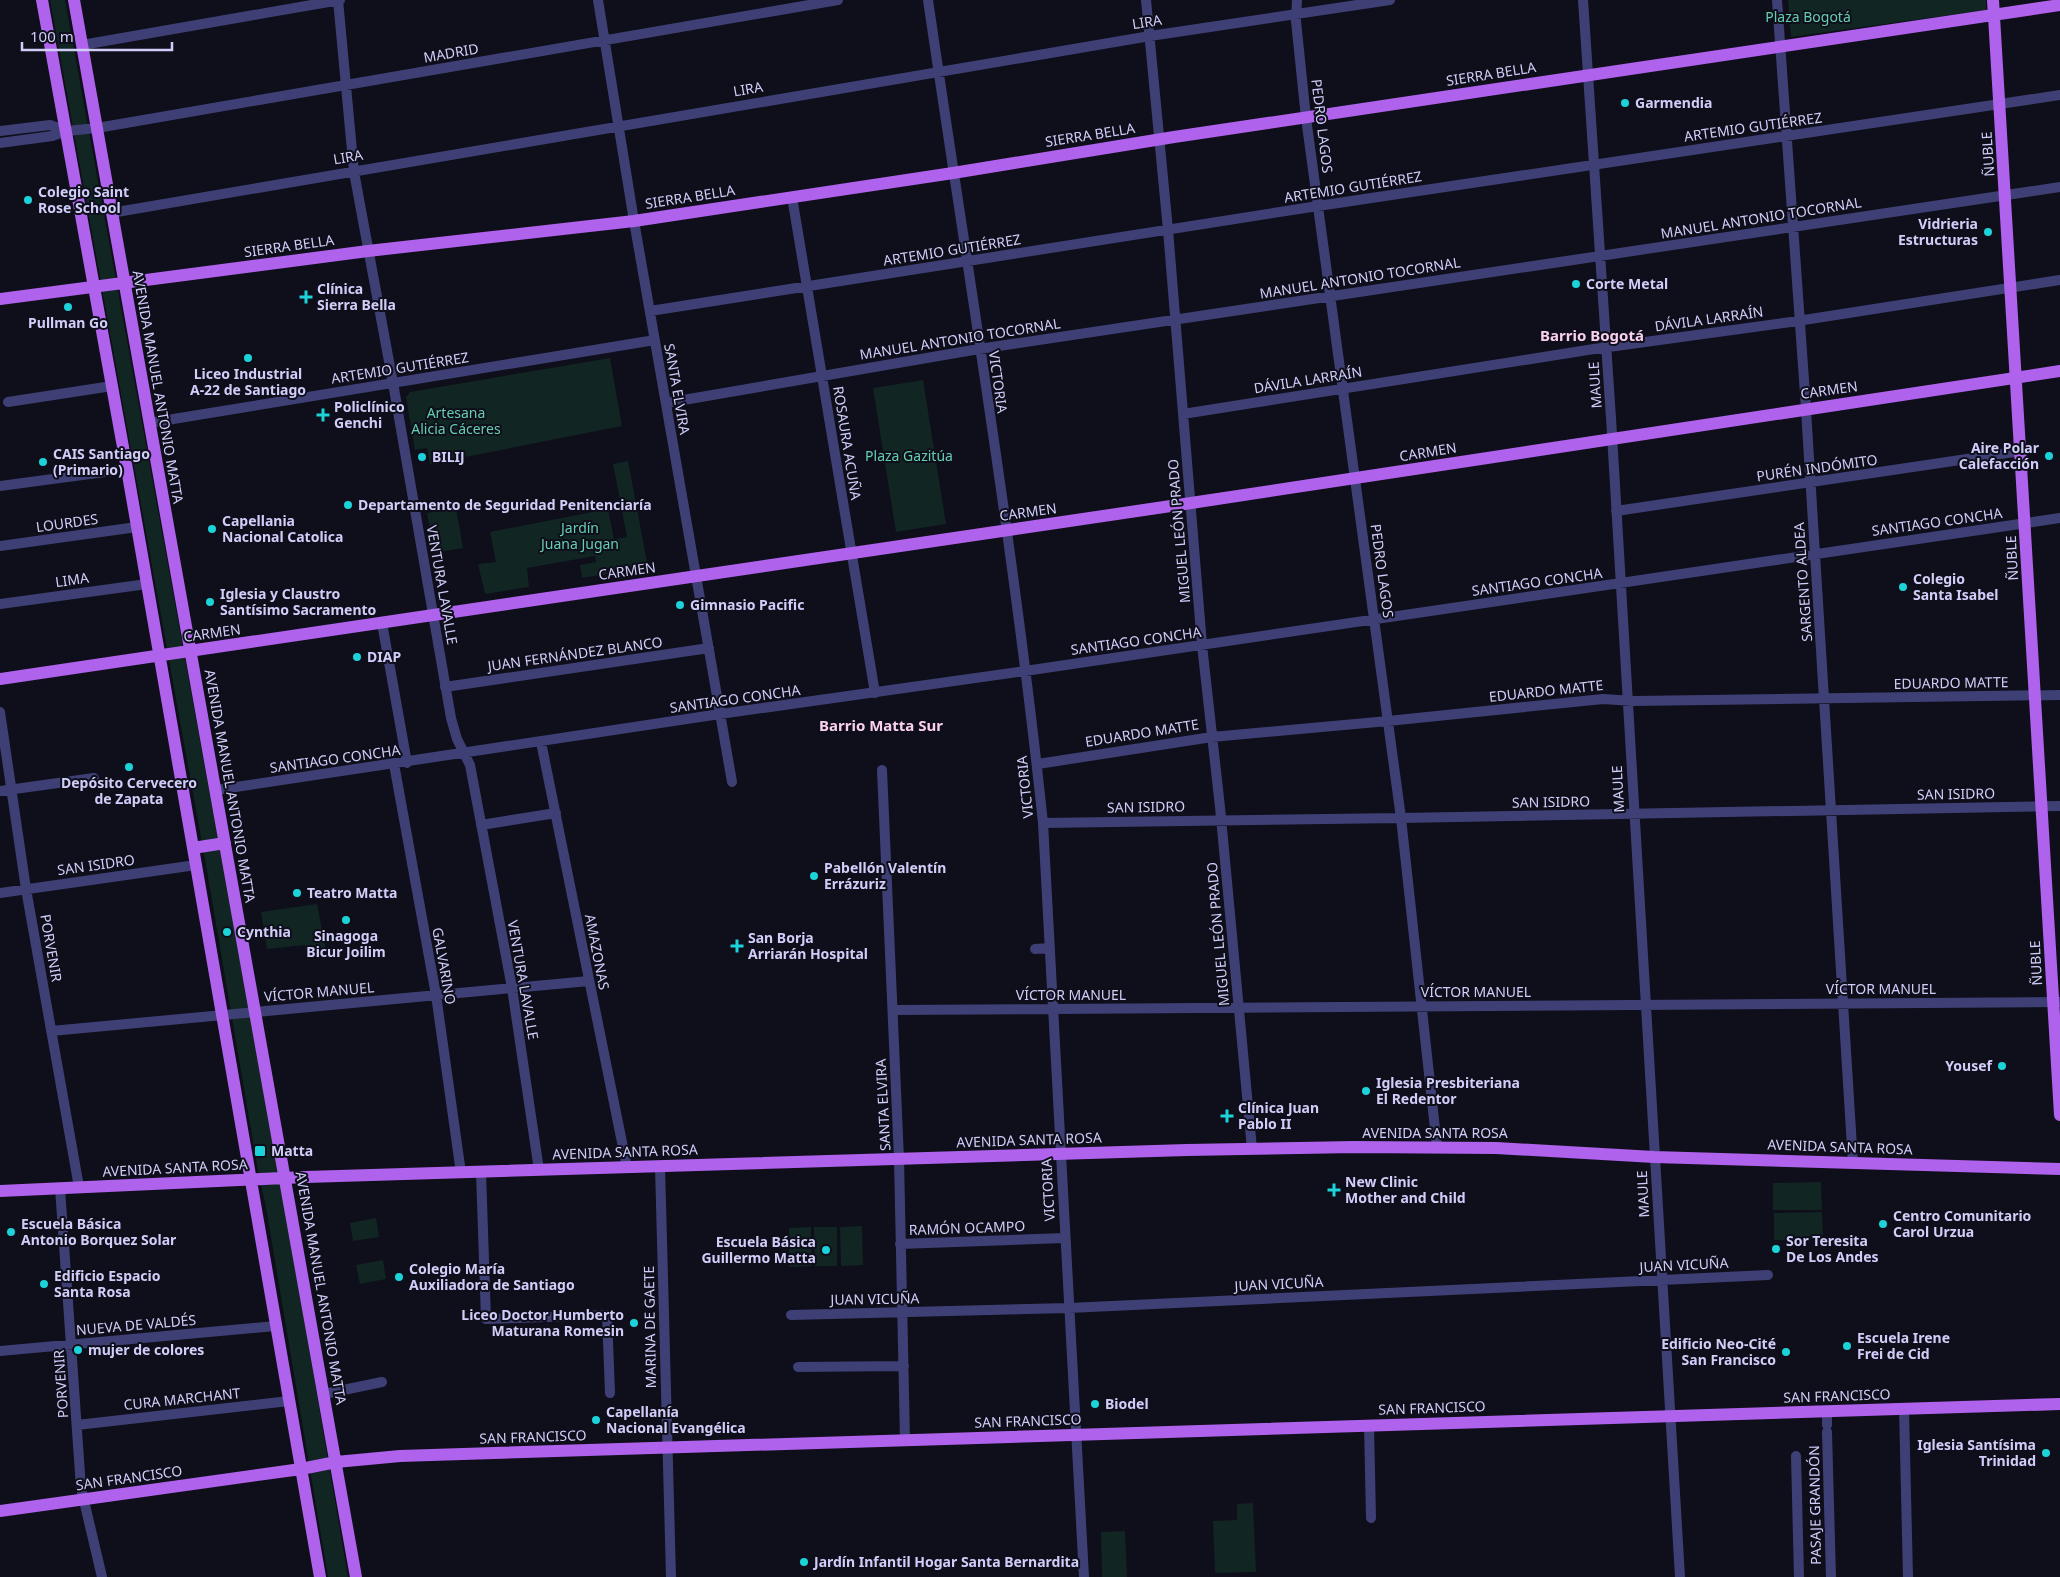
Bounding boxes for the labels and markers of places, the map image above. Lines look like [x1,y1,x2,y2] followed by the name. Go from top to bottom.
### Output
[1635,93,1712,112] place label: Garmendia
[1619,97,1631,109] marker: Garmendia
[38,182,129,217] place label: Colegio Saint Rose School
[22,194,34,206] marker: Colegio Saint Rose School
[1898,214,1978,249] place label: Vidrieria Estructuras
[1982,226,1994,238] marker: Vidrieria Estructuras
[1586,274,1668,293] place label: Corte Metal
[1570,278,1582,290] marker: Corte Metal
[317,279,396,314] place label: Clínica Sierra Bella
[299,290,313,304] marker: Clínica Sierra Bella
[62,301,74,313] marker: Pullman Go
[28,313,108,332] place label: Pullman Go
[242,352,254,364] marker: Liceo Industrial A-22 de Santiago
[190,364,306,399] place label: Liceo Industrial A-22 de Santiago
[334,397,405,432] place label: Policlínico Genchi
[316,408,330,422] marker: Policlínico Genchi
[1959,438,2040,473] place label: Aire Polar Calefacción
[53,444,150,479] place label: CAIS Santiago (Primario)
[432,447,465,466] place label: BILIJ
[2043,450,2055,462] marker: Aire Polar Calefacción
[416,451,428,463] marker: BILIJ
[37,456,49,468] marker: CAIS Santiago (Primario)
[358,495,652,514] place label: Departamento de Seguridad Penitenciaría
[342,499,354,511] marker: Departamento de Seguridad Penitenciaría
[222,511,343,546] place label: Capellania Nacional Catolica
[206,523,218,535] marker: Capellania Nacional Catolica
[1913,569,1999,604] place label: Colegio Santa Isabel
[1897,581,1909,593] marker: Colegio Santa Isabel
[220,584,377,619] place label: Iglesia y Claustro Santísimo Sacramento
[690,595,804,614] place label: Gimnasio Pacific
[204,596,216,608] marker: Iglesia y Claustro Santísimo Sacramento
[674,599,686,611] marker: Gimnasio Pacific
[367,647,401,666] place label: DIAP
[351,651,363,663] marker: DIAP
[123,761,135,773] marker: Depósito Cervecero de Zapata
[61,773,197,808] place label: Depósito Cervecero de Zapata
[824,858,946,893] place label: Pabellón Valentín Errázuriz
[808,870,820,882] marker: Pabellón Valentín Errázuriz
[307,883,397,902] place label: Teatro Matta
[291,887,303,899] marker: Teatro Matta
[340,914,352,926] marker: Sinagoga Bicur Joilim
[237,922,291,941] place label: Cynthia
[221,926,233,938] marker: Cynthia
[306,926,386,961] place label: Sinagoga Bicur Joilim
[748,928,868,963] place label: San Borja Arriarán Hospital
[730,939,744,953] marker: San Borja Arriarán Hospital
[1945,1056,1994,1075] place label: Yousef
[1996,1060,2008,1072] marker: Yousef
[1376,1073,1520,1108] place label: Iglesia Presbiteriana El Redentor
[1360,1085,1372,1097] marker: Iglesia Presbiteriana El Redentor
[1238,1098,1319,1133] place label: Clínica Juan Pablo II
[1220,1109,1234,1123] marker: Clínica Juan Pablo II
[271,1141,313,1160] place label: Matta
[253,1144,267,1158] marker: Matta
[1345,1172,1466,1207] place label: New Clinic Mother and Child
[1327,1183,1341,1197] marker: New Clinic Mother and Child
[1893,1206,2032,1241] place label: Centro Comunitario Carol Urzua
[21,1214,177,1249] place label: Escuela Básica Antonio Borquez Solar
[1877,1218,1889,1230] marker: Centro Comunitario Carol Urzua
[5,1226,17,1238] marker: Escuela Básica Antonio Borquez Solar
[1786,1231,1879,1266] place label: Sor Teresita De Los Andes
[701,1232,816,1267] place label: Escuela Básica Guillermo Matta
[1770,1243,1782,1255] marker: Sor Teresita De Los Andes
[820,1244,832,1256] marker: Escuela Básica Guillermo Matta
[409,1259,575,1294] place label: Colegio María Auxiliadora de Santiago
[54,1266,161,1301] place label: Edificio Espacio Santa Rosa
[393,1271,405,1283] marker: Colegio María Auxiliadora de Santiago
[38,1278,50,1290] marker: Edificio Espacio Santa Rosa
[461,1305,624,1340] place label: Liceo Doctor Humberto Maturana Romesin
[628,1317,640,1329] marker: Liceo Doctor Humberto Maturana Romesin
[1857,1328,1950,1363] place label: Escuela Irene Frei de Cid
[1661,1334,1776,1369] place label: Edificio Neo-Cité San Francisco
[88,1340,204,1359] place label: mujer de colores
[1841,1340,1853,1352] marker: Escuela Irene Frei de Cid
[72,1344,84,1356] marker: mujer de colores
[1780,1346,1792,1358] marker: Edificio Neo-Cité San Francisco
[1105,1394,1149,1413] place label: Biodel
[1089,1398,1101,1410] marker: Biodel
[606,1402,746,1437] place label: Capellanía Nacional Evangélica
[590,1414,602,1426] marker: Capellanía Nacional Evangélica
[1917,1435,2036,1470] place label: Iglesia Santísima Trinidad
[2040,1447,2052,1459] marker: Iglesia Santísima Trinidad
[812,1552,1079,1571] place label: Jardín Infantil Hogar Santa Bernardita
[798,1556,810,1568] marker: Jardín Infantil Hogar Santa Bernardita

